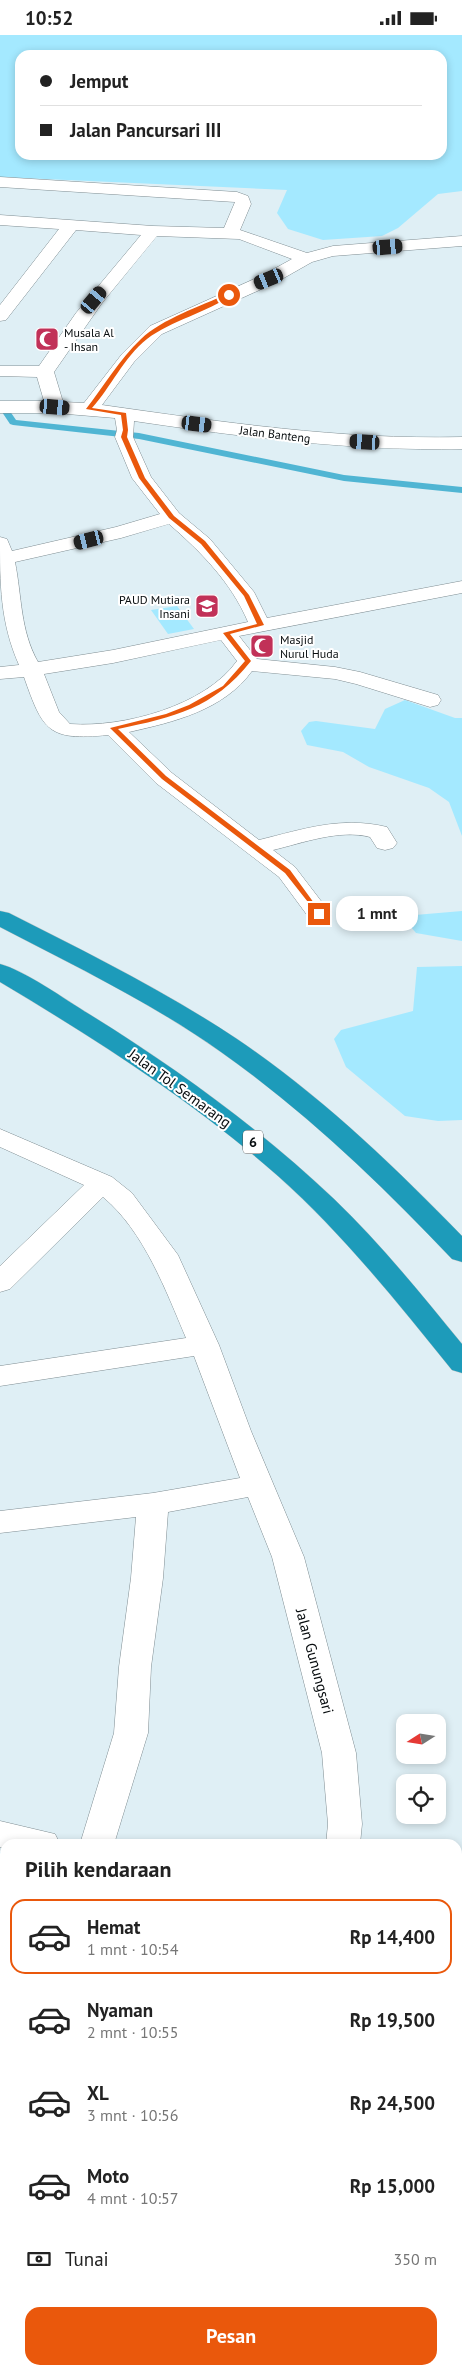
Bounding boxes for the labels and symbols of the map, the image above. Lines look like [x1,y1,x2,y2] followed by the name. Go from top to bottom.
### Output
[372,238,403,256] car
[252,266,285,292] car
[78,284,109,316] car
[218,284,240,306] route start
[64,325,114,354] place label: Musala Al - Ihsan
[34,326,60,352] mosque icon: Musala Al - Ihsan
[39,398,70,416] car
[181,415,212,433] car
[238,422,311,446] street label: Jalan Banteng
[349,434,380,450] car
[72,529,105,551] car
[119,592,190,621] place label: PAUD Mutiara Insani
[194,593,220,619] school or university icon: PAUD Mutiara Insani
[280,632,339,661] place label: Masjid Nurul Huda
[249,633,275,659] mosque icon: Masjid Nurul Huda
[336,897,419,931] callout: 1 mnt
[308,903,330,925] route end
[124,1044,235,1132] street label: Jalan Tol Semarang
[243,1131,263,1153] road number: 6
[292,1605,338,1716] street label: Jalan Gunungsari
[396,1714,446,1764] north arrow

